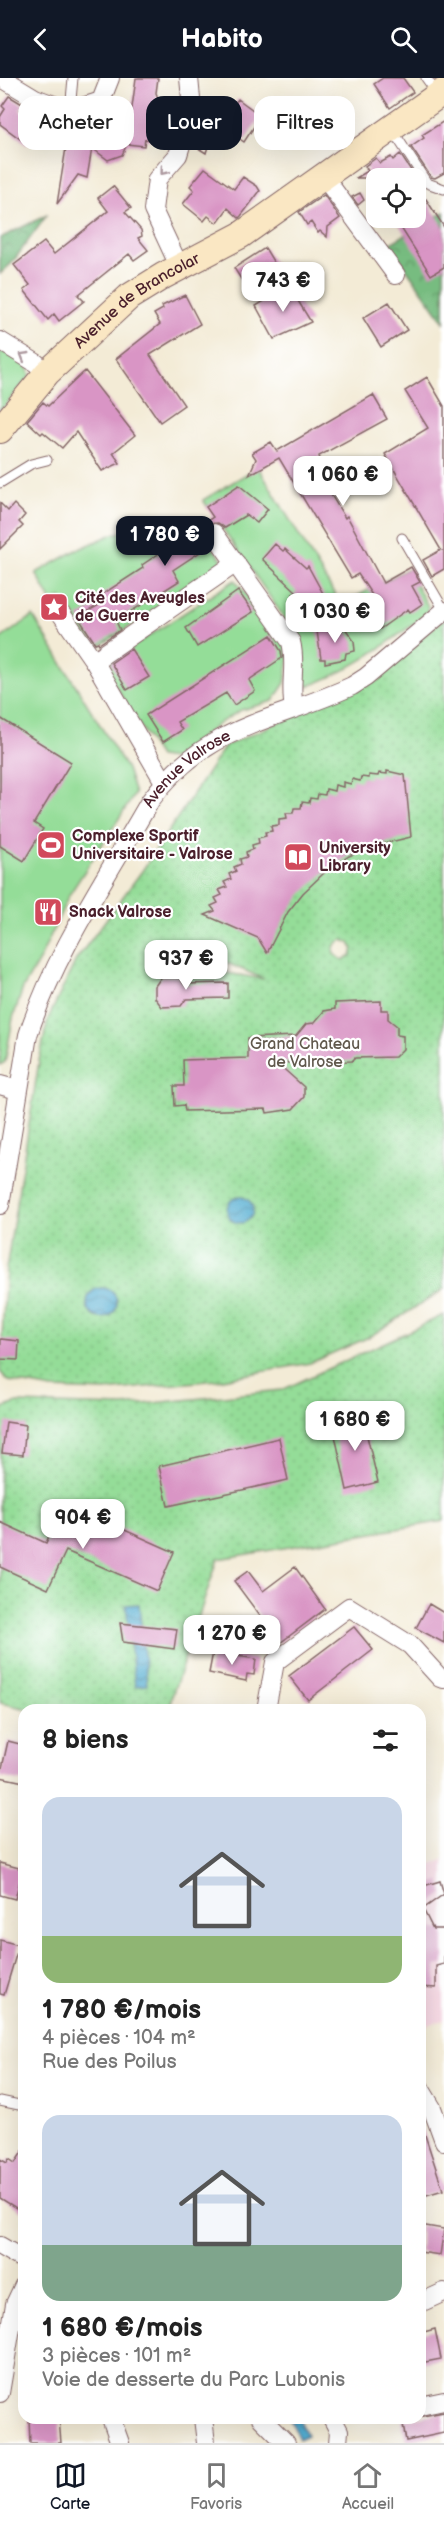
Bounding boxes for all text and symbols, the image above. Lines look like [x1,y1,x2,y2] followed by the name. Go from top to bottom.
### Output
[24,23,57,56] icon: back
[181,23,263,55] text: Habito
[387,23,420,56] icon: search
[18,96,134,150] chip: Acheter
[146,96,242,150] chip: Louer
[254,96,355,150] chip: Filtres
[160,164,171,175] one-way arrow
[366,168,426,228] map controls
[366,168,426,228] button: locate
[70,249,203,353] street label: Avenue de Brancolar
[241,262,325,313] pin: 743 €
[256,269,310,293] text: 743 €
[20,352,30,364] one-way arrow
[288,456,398,507] pin: 1 060 €
[307,463,379,487] text: 1 060 €
[110,516,220,567] pin: 1 780 €
[130,523,200,547] text: 1 780 €
[75,589,205,626] place label: Cité des Aveugles de Guerre
[38,591,70,623] place icon: Cité des Aveugles de Guerre
[280,593,390,644] pin: 1 030 €
[300,600,370,624] text: 1 030 €
[139,726,234,811] street label: Avenue Valrose
[72,827,233,864] place label: Complexe Sportif Universitaire - Valrose
[35,829,67,861] sports icon: Complexe Sportif Universitaire - Valrose
[319,839,391,876] place label: University Library
[282,841,314,873] library icon: University Library
[32,896,64,928] restaurant icon: Snack Valrose
[69,903,171,922] place label: Snack Valrose
[144,940,228,991] pin: 937 €
[159,947,213,971] text: 937 €
[250,1035,360,1072] park label: Grand Chateau de Valrose
[300,1401,410,1452] pin: 1 680 €
[320,1408,390,1432] text: 1 680 €
[41,1499,125,1550] pin: 904 €
[55,1506,111,1530] text: 904 €
[177,1615,287,1666] pin: 1 270 €
[197,1622,267,1646] text: 1 270 €
[369,1724,402,1757] icon: filters
[42,1725,129,1756] text: 8 biens
[168,1836,276,1944] icon: home
[42,1995,201,2026] text: 1 780 €/mois
[42,2026,196,2050] text: 4 pièces · 104 m²
[42,2050,177,2074] text: Rue des Poilus
[168,2154,276,2262] icon: home
[42,2313,203,2344] text: 1 680 €/mois
[42,2344,191,2368] text: 3 pièces · 101 m²
[42,2368,345,2392] text: Voie de desserte du Parc Lubonis
[50,2459,90,2514] tab: Carte
[190,2459,242,2514] tab: Favoris
[342,2459,394,2514] tab: Accueil

